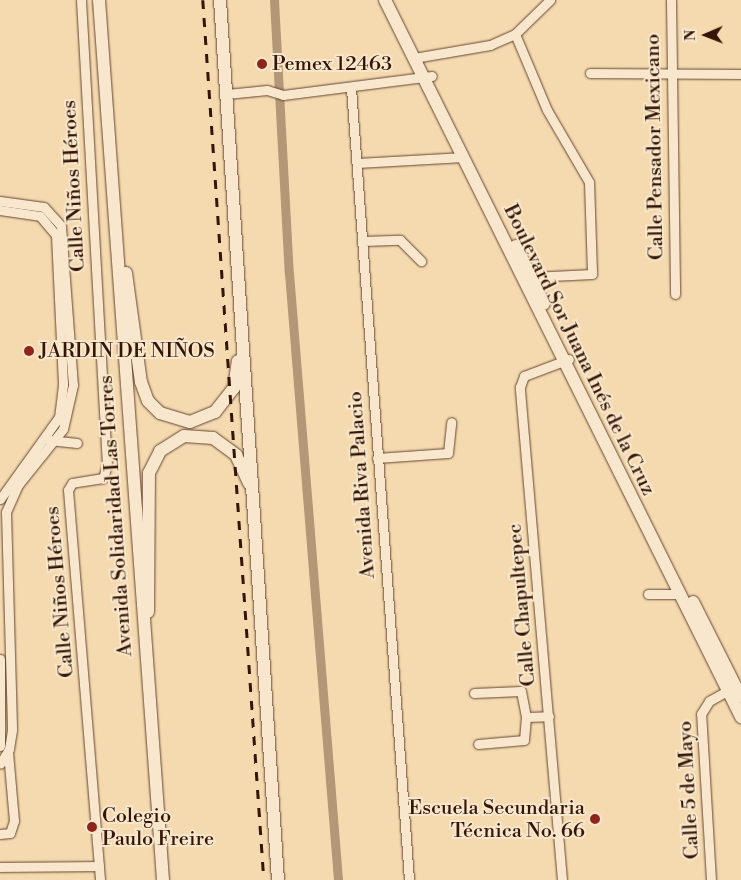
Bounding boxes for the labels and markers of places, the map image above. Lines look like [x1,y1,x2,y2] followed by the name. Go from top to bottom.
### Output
[272,52,392,76] place label: Pemex 12463
[256,58,268,70] marker: Pemex 12463
[39,339,215,363] place label: JARDIN DE NIÑOS
[23,345,35,357] marker: JARDIN DE NIÑOS
[408,796,585,843] place label: Escuela Secundaria Técnica No. 66
[102,804,214,851] place label: Colegio Paulo Freire
[589,813,601,825] marker: Escuela Secundaria Técnica No. 66
[86,821,98,833] marker: Colegio Paulo Freire

